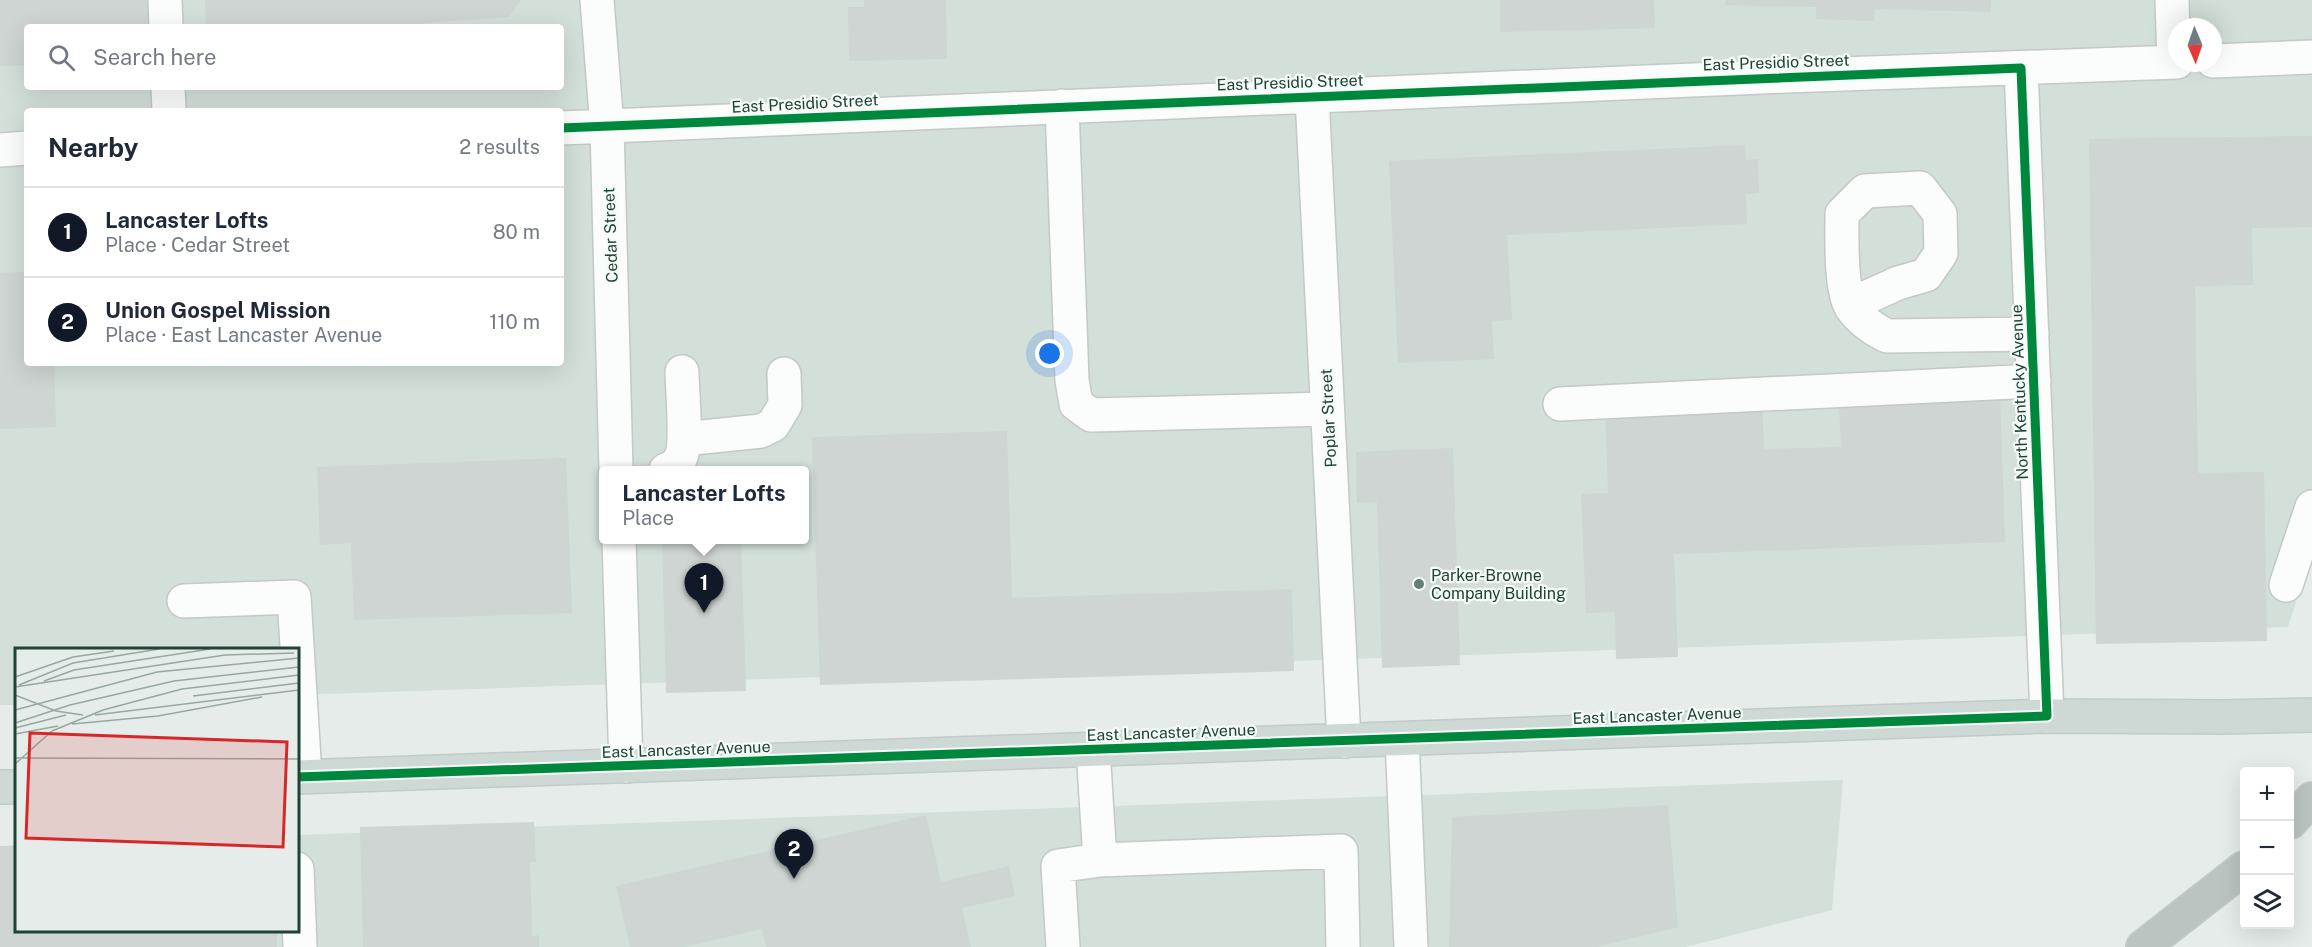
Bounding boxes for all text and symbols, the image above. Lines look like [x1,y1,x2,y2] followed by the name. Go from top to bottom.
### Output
[2168,18,2222,72] north arrow
[24,24,564,90] search box
[45,41,78,74] icon: search
[93,44,217,70] text: Search here
[1702,50,1850,75] street label: East Presidio Street
[1216,70,1364,95] street label: East Presidio Street
[731,90,879,117] street label: East Presidio Street
[48,132,138,163] text: Nearby
[459,135,540,159] text: 2 results
[599,187,622,283] street label: Cedar Street
[105,207,268,233] text: Lancaster Lofts
[63,220,72,244] text: 1
[493,220,540,244] text: 80 m
[105,233,290,257] text: Place · Cedar Street
[105,297,330,323] text: Union Gospel Mission
[2007,304,2032,480] street label: North Kentucky Avenue
[61,310,74,334] text: 2
[489,310,540,334] text: 110 m
[105,323,382,347] text: Place · East Lancaster Avenue
[1035,339,1064,368] your location
[1316,368,1341,468] street label: Poplar Street
[599,466,809,544] popup
[622,480,786,506] text: Lancaster Lofts
[622,506,674,530] text: Place
[684,564,724,613] pin: 1
[1431,566,1566,603] place label: Parker-Browne Company Building
[1412,577,1426,591] marker: Parker-Browne Company Building
[15,648,298,932] inset map
[1572,703,1742,728] street label: East Lancaster Avenue
[1086,720,1256,745] street label: East Lancaster Avenue
[601,737,771,762] street label: East Lancaster Avenue
[2240,767,2294,929] map controls
[2240,767,2294,821] button: +
[2240,821,2294,875] button: −
[774,830,814,879] pin: 2
[2240,875,2294,929] button: layers

